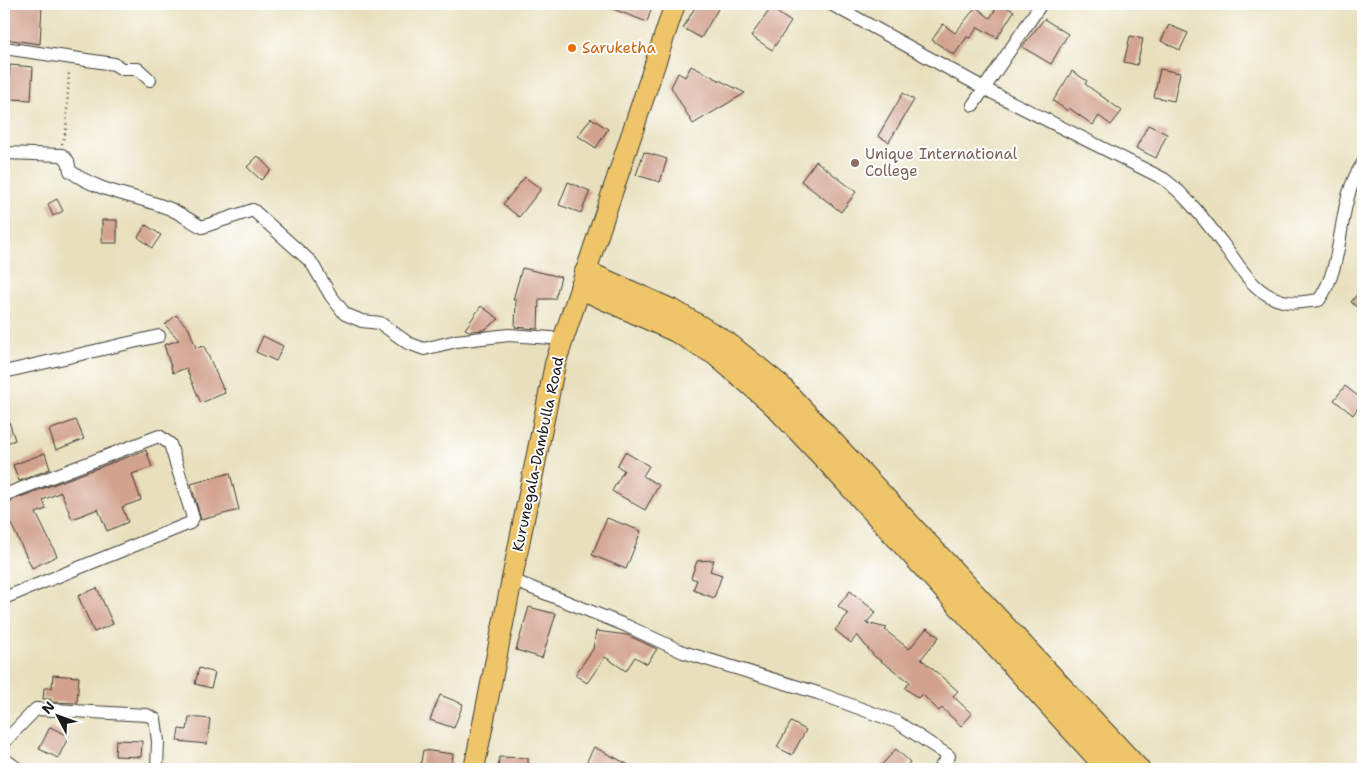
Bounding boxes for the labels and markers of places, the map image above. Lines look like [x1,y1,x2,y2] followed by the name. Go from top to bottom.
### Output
[582,38,656,58] place label: Saruketha
[566,42,578,54] marker: Saruketha
[865,144,1018,181] place label: Unique International College
[849,157,861,169] marker: Unique International College

